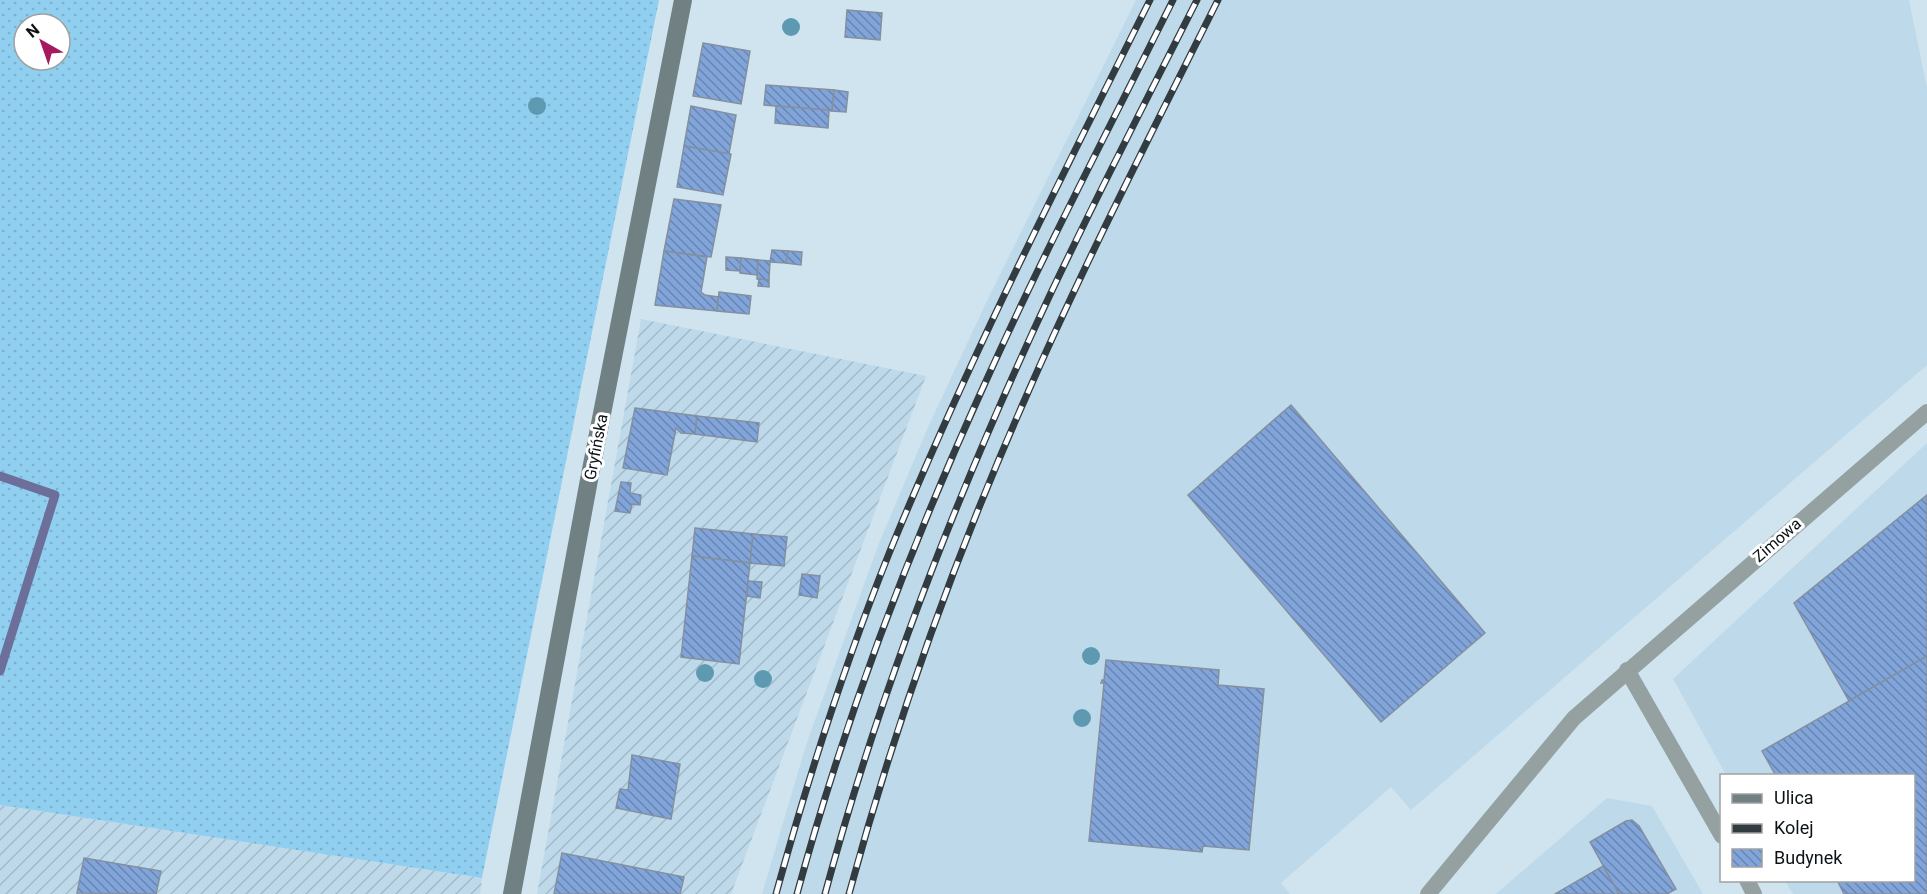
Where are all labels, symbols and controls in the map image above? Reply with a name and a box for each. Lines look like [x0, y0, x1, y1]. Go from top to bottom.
north arrow [12, 12, 72, 72]
text: N [22, 20, 43, 42]
street label: Gryfińska [580, 412, 612, 482]
street label: Zimowa [1749, 514, 1805, 566]
legend [1720, 774, 1915, 882]
text: Ulica [1774, 787, 1814, 808]
text: Kolej [1774, 817, 1814, 838]
text: Budynek [1774, 847, 1843, 868]

